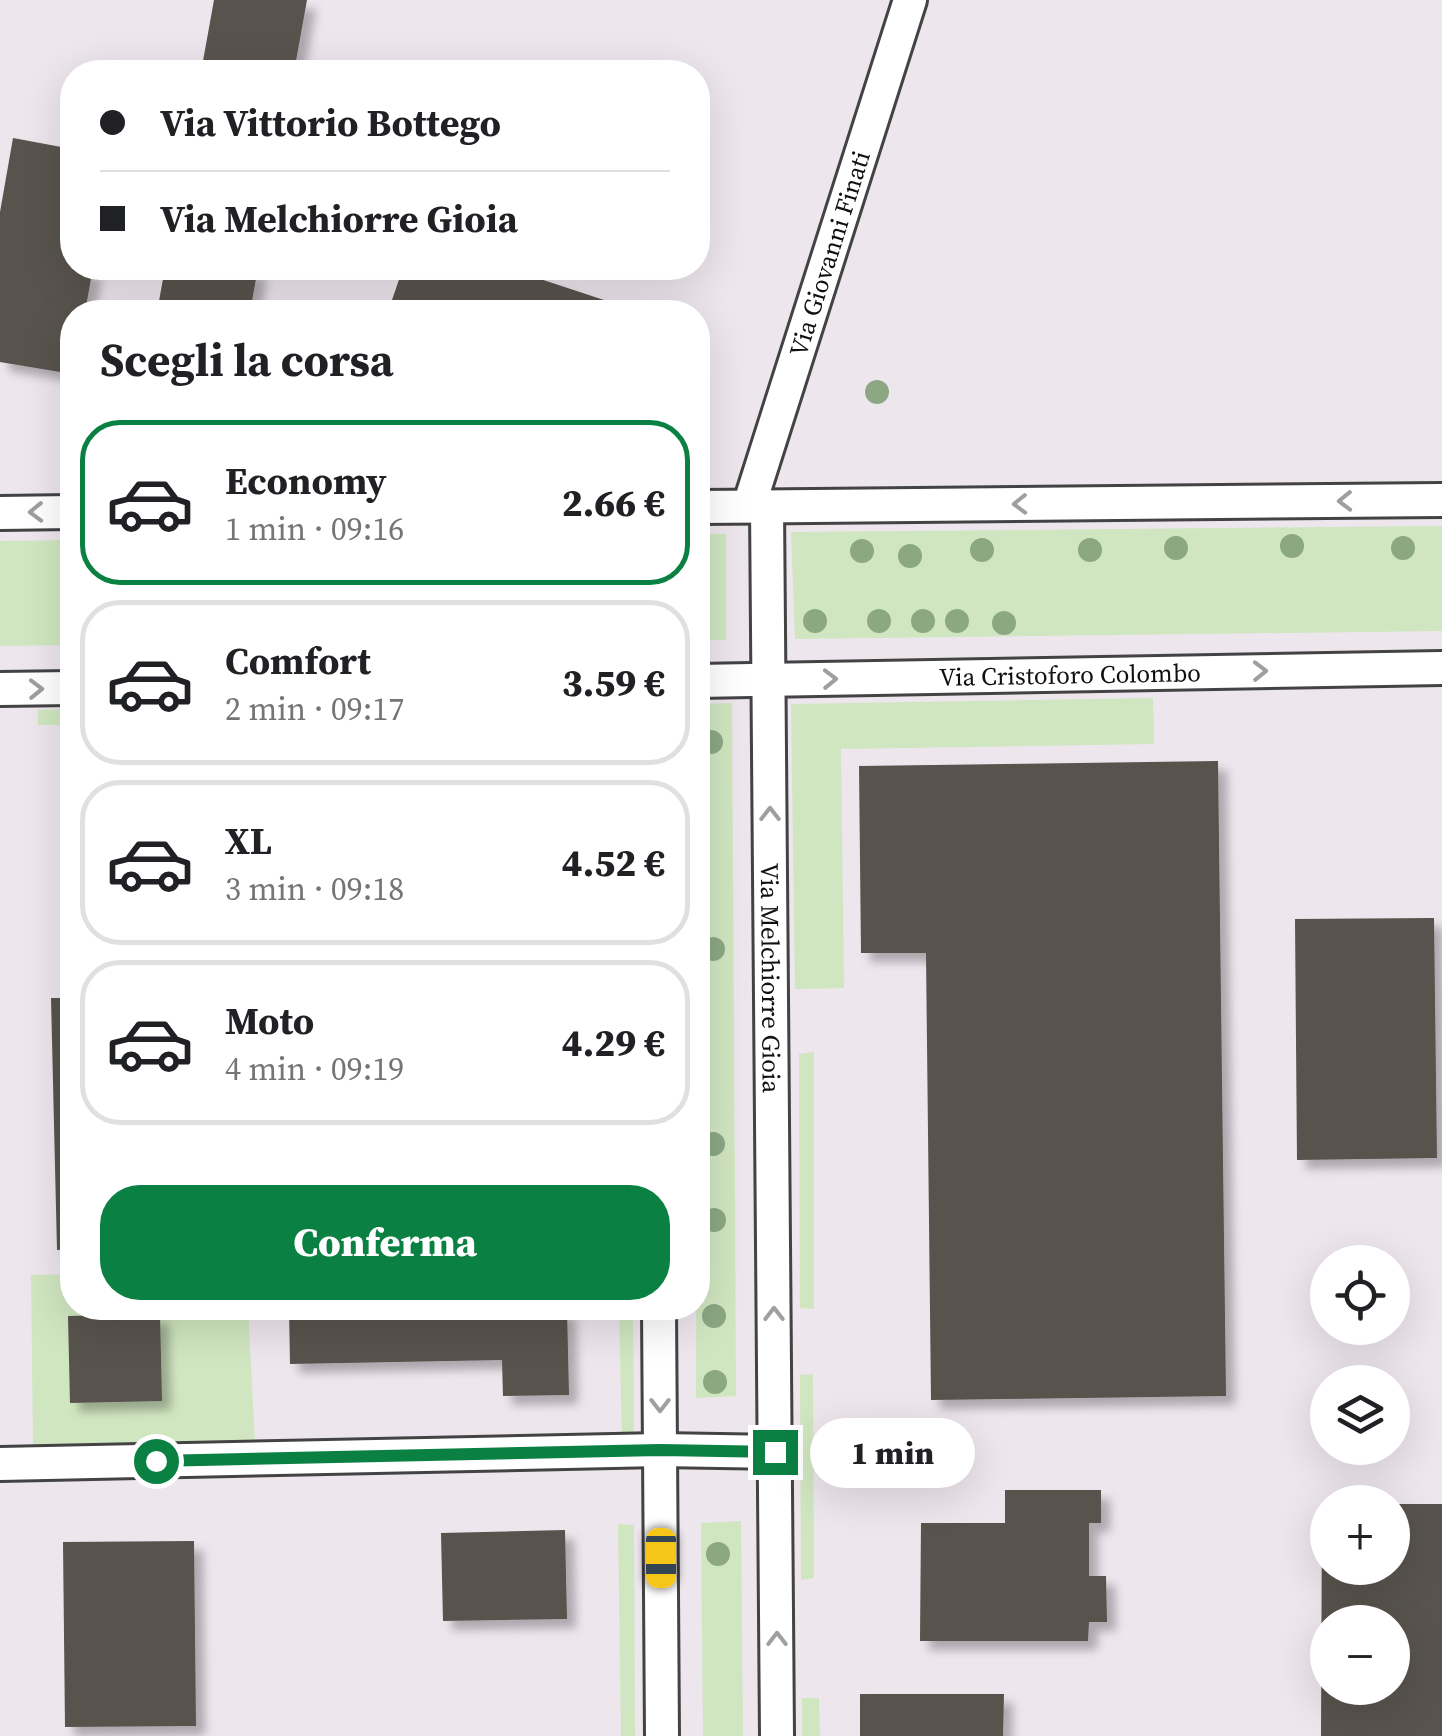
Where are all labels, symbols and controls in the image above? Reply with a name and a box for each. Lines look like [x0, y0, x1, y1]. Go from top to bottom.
text: Via Vittorio Bottego [160, 97, 501, 149]
street label: Via Giovanni Finati [781, 146, 878, 361]
text: Via Melchiorre Gioia [160, 193, 518, 245]
text: Scegli la corsa [100, 329, 394, 391]
text: Economy [225, 455, 387, 507]
icon: car [105, 458, 195, 548]
text: 2.66 € [562, 477, 665, 529]
one-way arrow [1336, 490, 1352, 511]
one-way arrow [1011, 493, 1027, 514]
one-way arrow [28, 502, 44, 523]
text: 1 min · 09:16 [225, 507, 404, 551]
text: Comfort [225, 635, 371, 687]
icon: car [105, 638, 195, 728]
street label: Via Cristoforo Colombo [939, 655, 1201, 694]
text: 3.59 € [562, 657, 665, 709]
one-way arrow [1252, 660, 1268, 682]
one-way arrow [822, 668, 838, 690]
one-way arrow [29, 678, 45, 699]
text: 2 min · 09:17 [225, 687, 404, 731]
one-way arrow [759, 805, 781, 820]
text: XL [225, 815, 272, 867]
icon: car [105, 818, 195, 908]
text: 4.52 € [562, 837, 665, 889]
street label: Via Melchiorre Gioia [753, 863, 789, 1094]
text: 3 min · 09:18 [225, 867, 404, 911]
text: Moto [225, 995, 314, 1047]
icon: car [105, 998, 195, 1088]
text: 4.29 € [562, 1017, 665, 1069]
text: 4 min · 09:19 [225, 1047, 404, 1091]
button: Conferma [100, 1185, 670, 1300]
map controls [1310, 1245, 1410, 1705]
button: locate [1310, 1245, 1410, 1345]
one-way arrow [763, 1305, 785, 1320]
button: layers [1310, 1365, 1410, 1465]
one-way arrow [649, 1398, 671, 1413]
callout: 1 min [810, 1417, 975, 1487]
route end [753, 1430, 798, 1475]
text: 1 min [851, 1431, 934, 1475]
route start [134, 1439, 179, 1484]
button: + [1310, 1485, 1410, 1585]
car [646, 1528, 676, 1588]
button: − [1310, 1605, 1410, 1705]
one-way arrow [766, 1630, 787, 1646]

